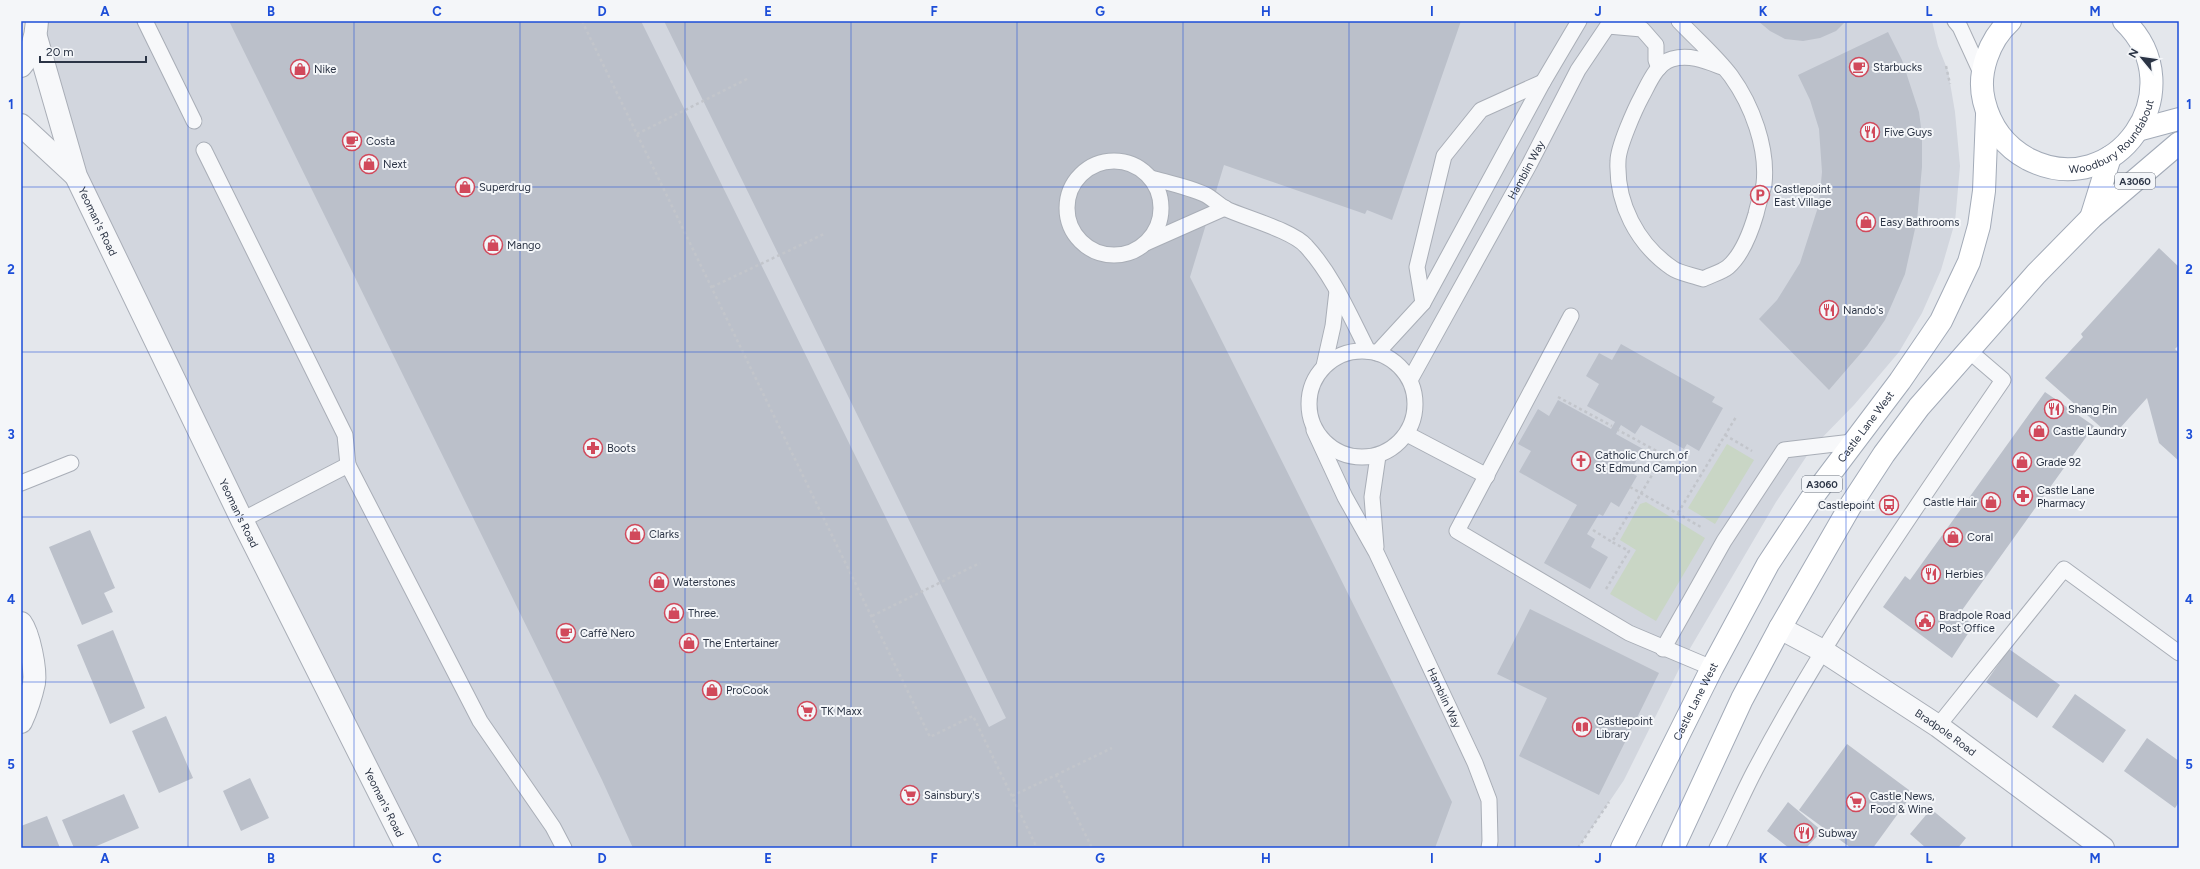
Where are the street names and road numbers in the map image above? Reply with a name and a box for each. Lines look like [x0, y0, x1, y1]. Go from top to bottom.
street label: Woodbury Roundabout [2068, 98, 2157, 176]
street label: Hamblin Way [1505, 138, 1548, 202]
road number: A3060 [2115, 173, 2155, 189]
street label: Yeoman's Road [75, 185, 120, 258]
street label: Castle Lane West [1835, 389, 1897, 465]
road number: A3060 [1802, 476, 1842, 492]
street label: Yeoman's Road [216, 477, 261, 550]
street label: Castle Lane West [1671, 660, 1721, 743]
street label: Hamblin Way [1424, 666, 1464, 730]
street label: Bradpole Road [1912, 707, 1978, 759]
street label: Yeoman's Road [361, 766, 406, 839]

